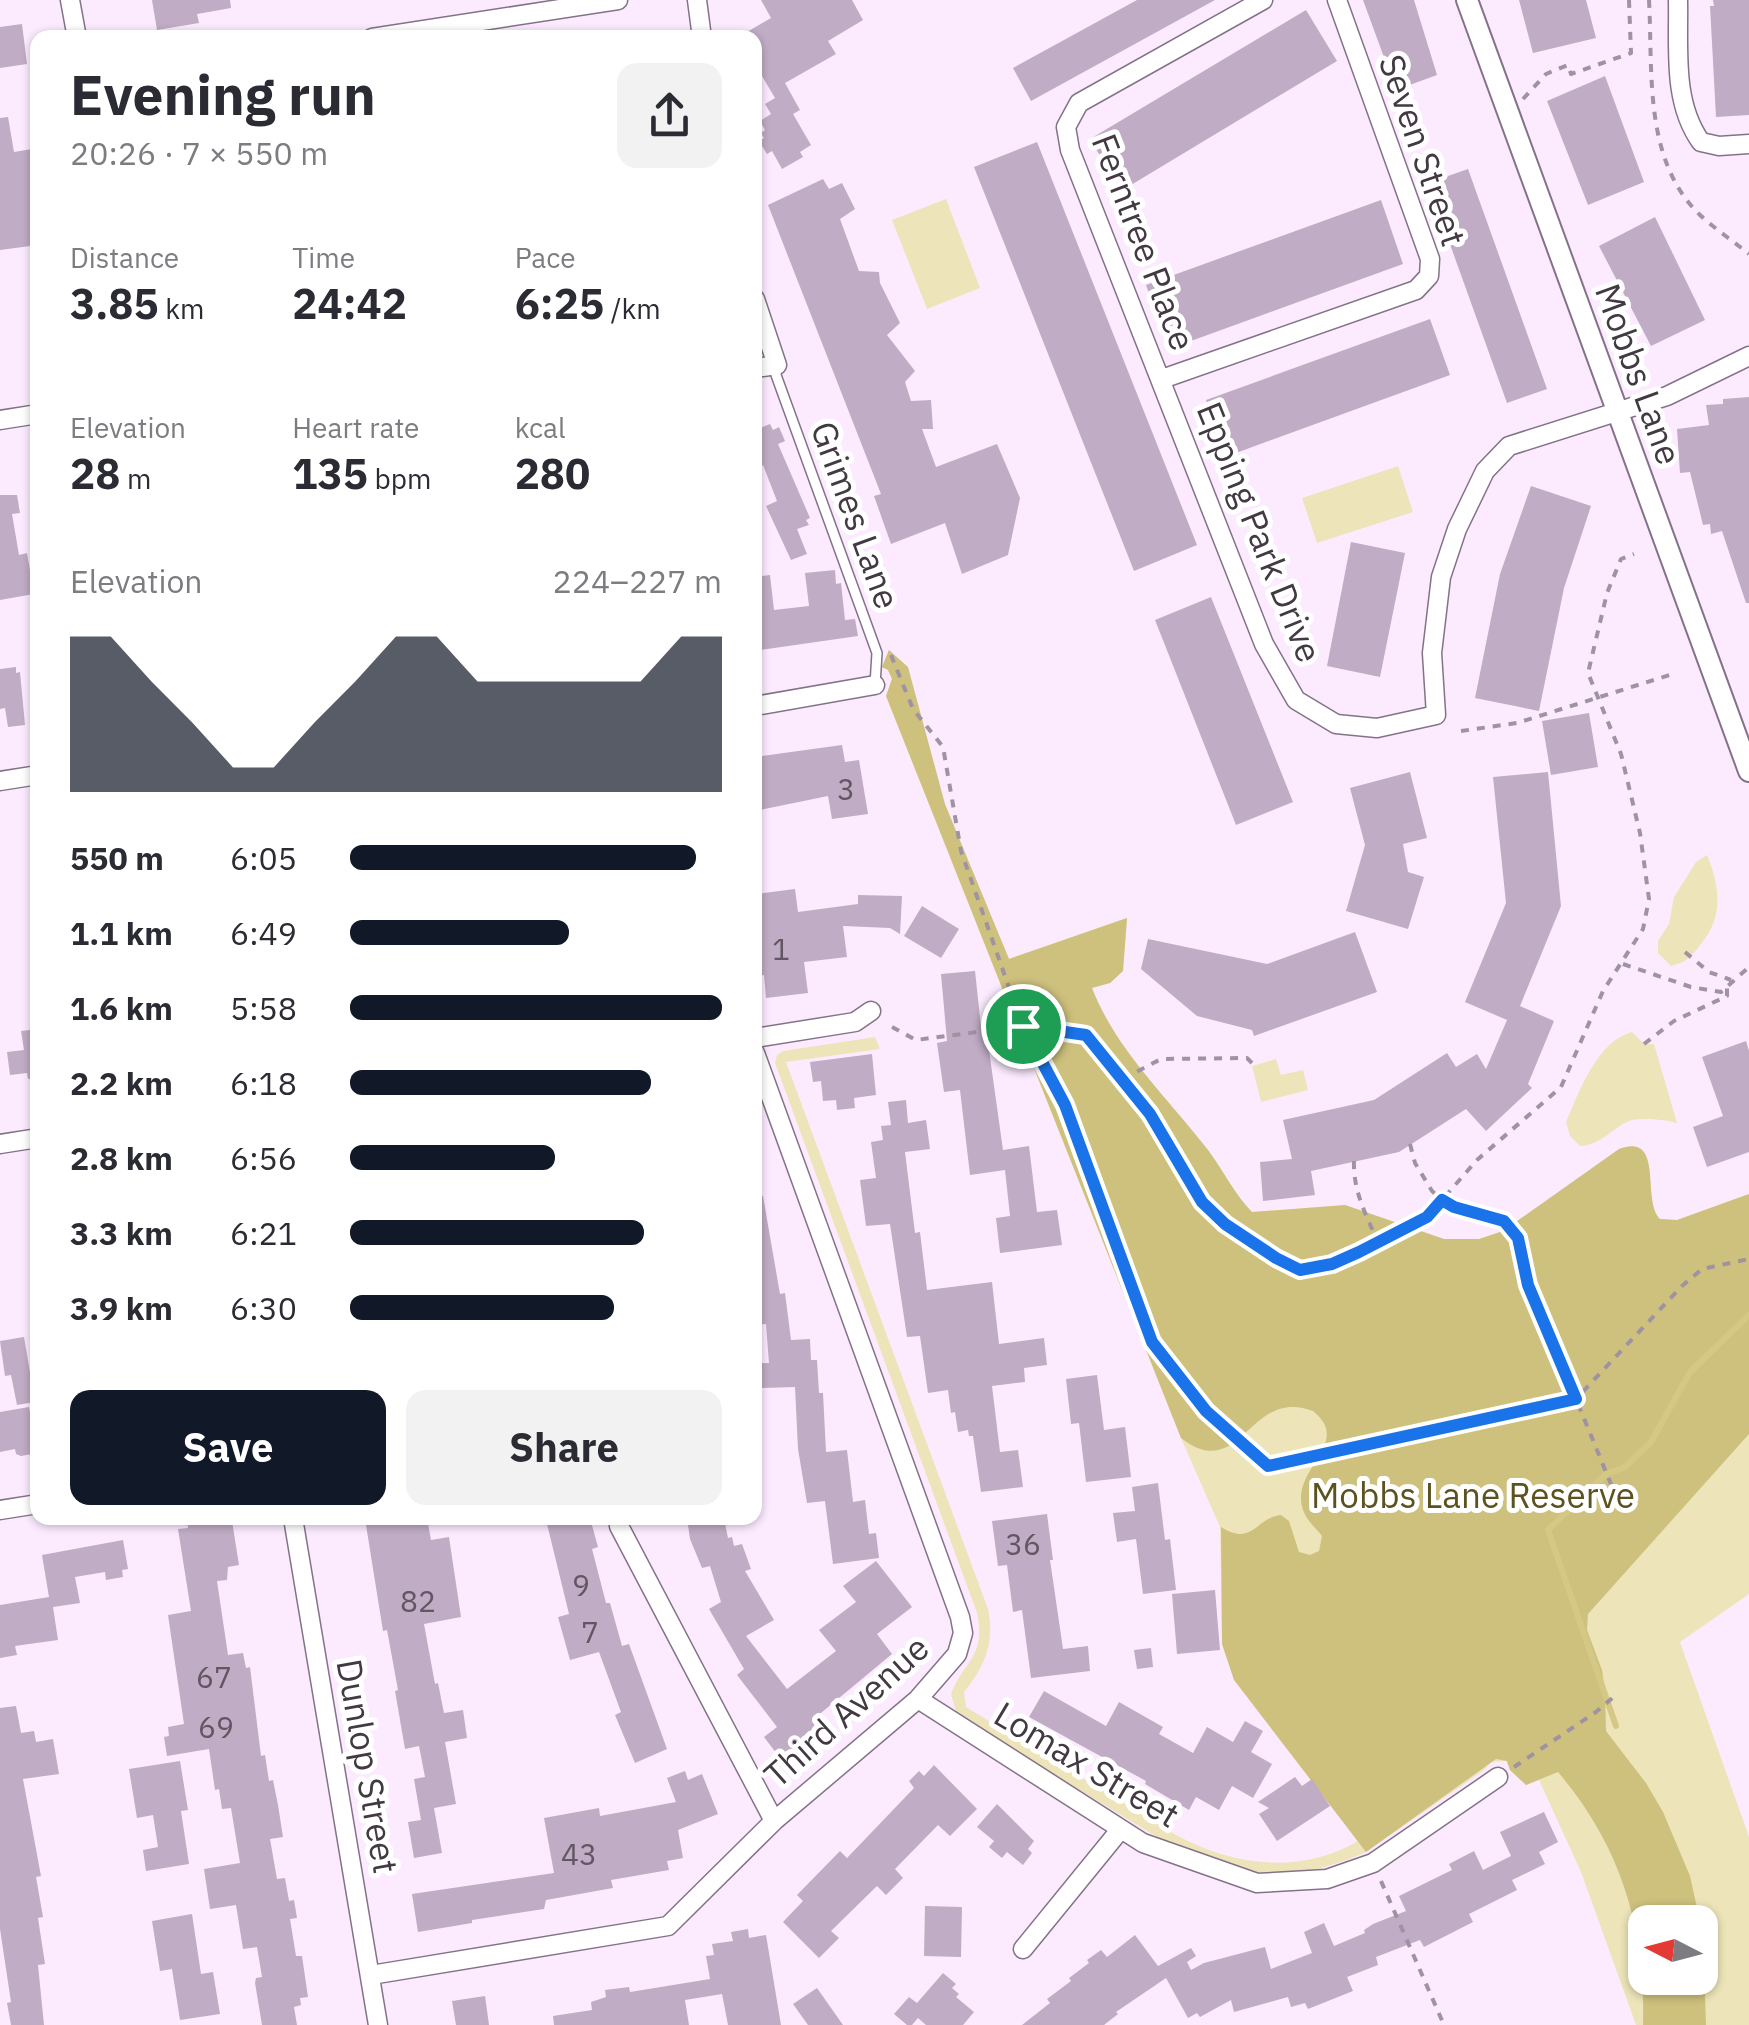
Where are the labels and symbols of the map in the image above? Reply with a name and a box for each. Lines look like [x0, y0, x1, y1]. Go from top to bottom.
street label: Seven Street [1369, 48, 1477, 252]
street label: Ferntree Place [1082, 127, 1206, 357]
street label: Mobbs Lane [1585, 277, 1693, 471]
street label: Epping Park Drive [1187, 395, 1333, 669]
street label: Grimes Lane [801, 415, 911, 615]
house number: 3 [837, 769, 855, 808]
house number: 1 [772, 929, 790, 968]
pin [981, 984, 1066, 1069]
park label: Mobbs Lane Reserve [1311, 1472, 1635, 1518]
house number: 36 [1005, 1524, 1041, 1563]
house number: 9 [572, 1565, 590, 1604]
house number: 82 [400, 1581, 436, 1620]
house number: 7 [581, 1612, 599, 1651]
street label: Third Avenue [754, 1625, 938, 1797]
street label: Dunlop Street [327, 1655, 409, 1877]
house number: 67 [196, 1657, 232, 1696]
street label: Lomax Street [986, 1691, 1188, 1837]
house number: 69 [198, 1707, 234, 1746]
house number: 43 [561, 1834, 597, 1873]
north arrow [1628, 1905, 1718, 1995]

